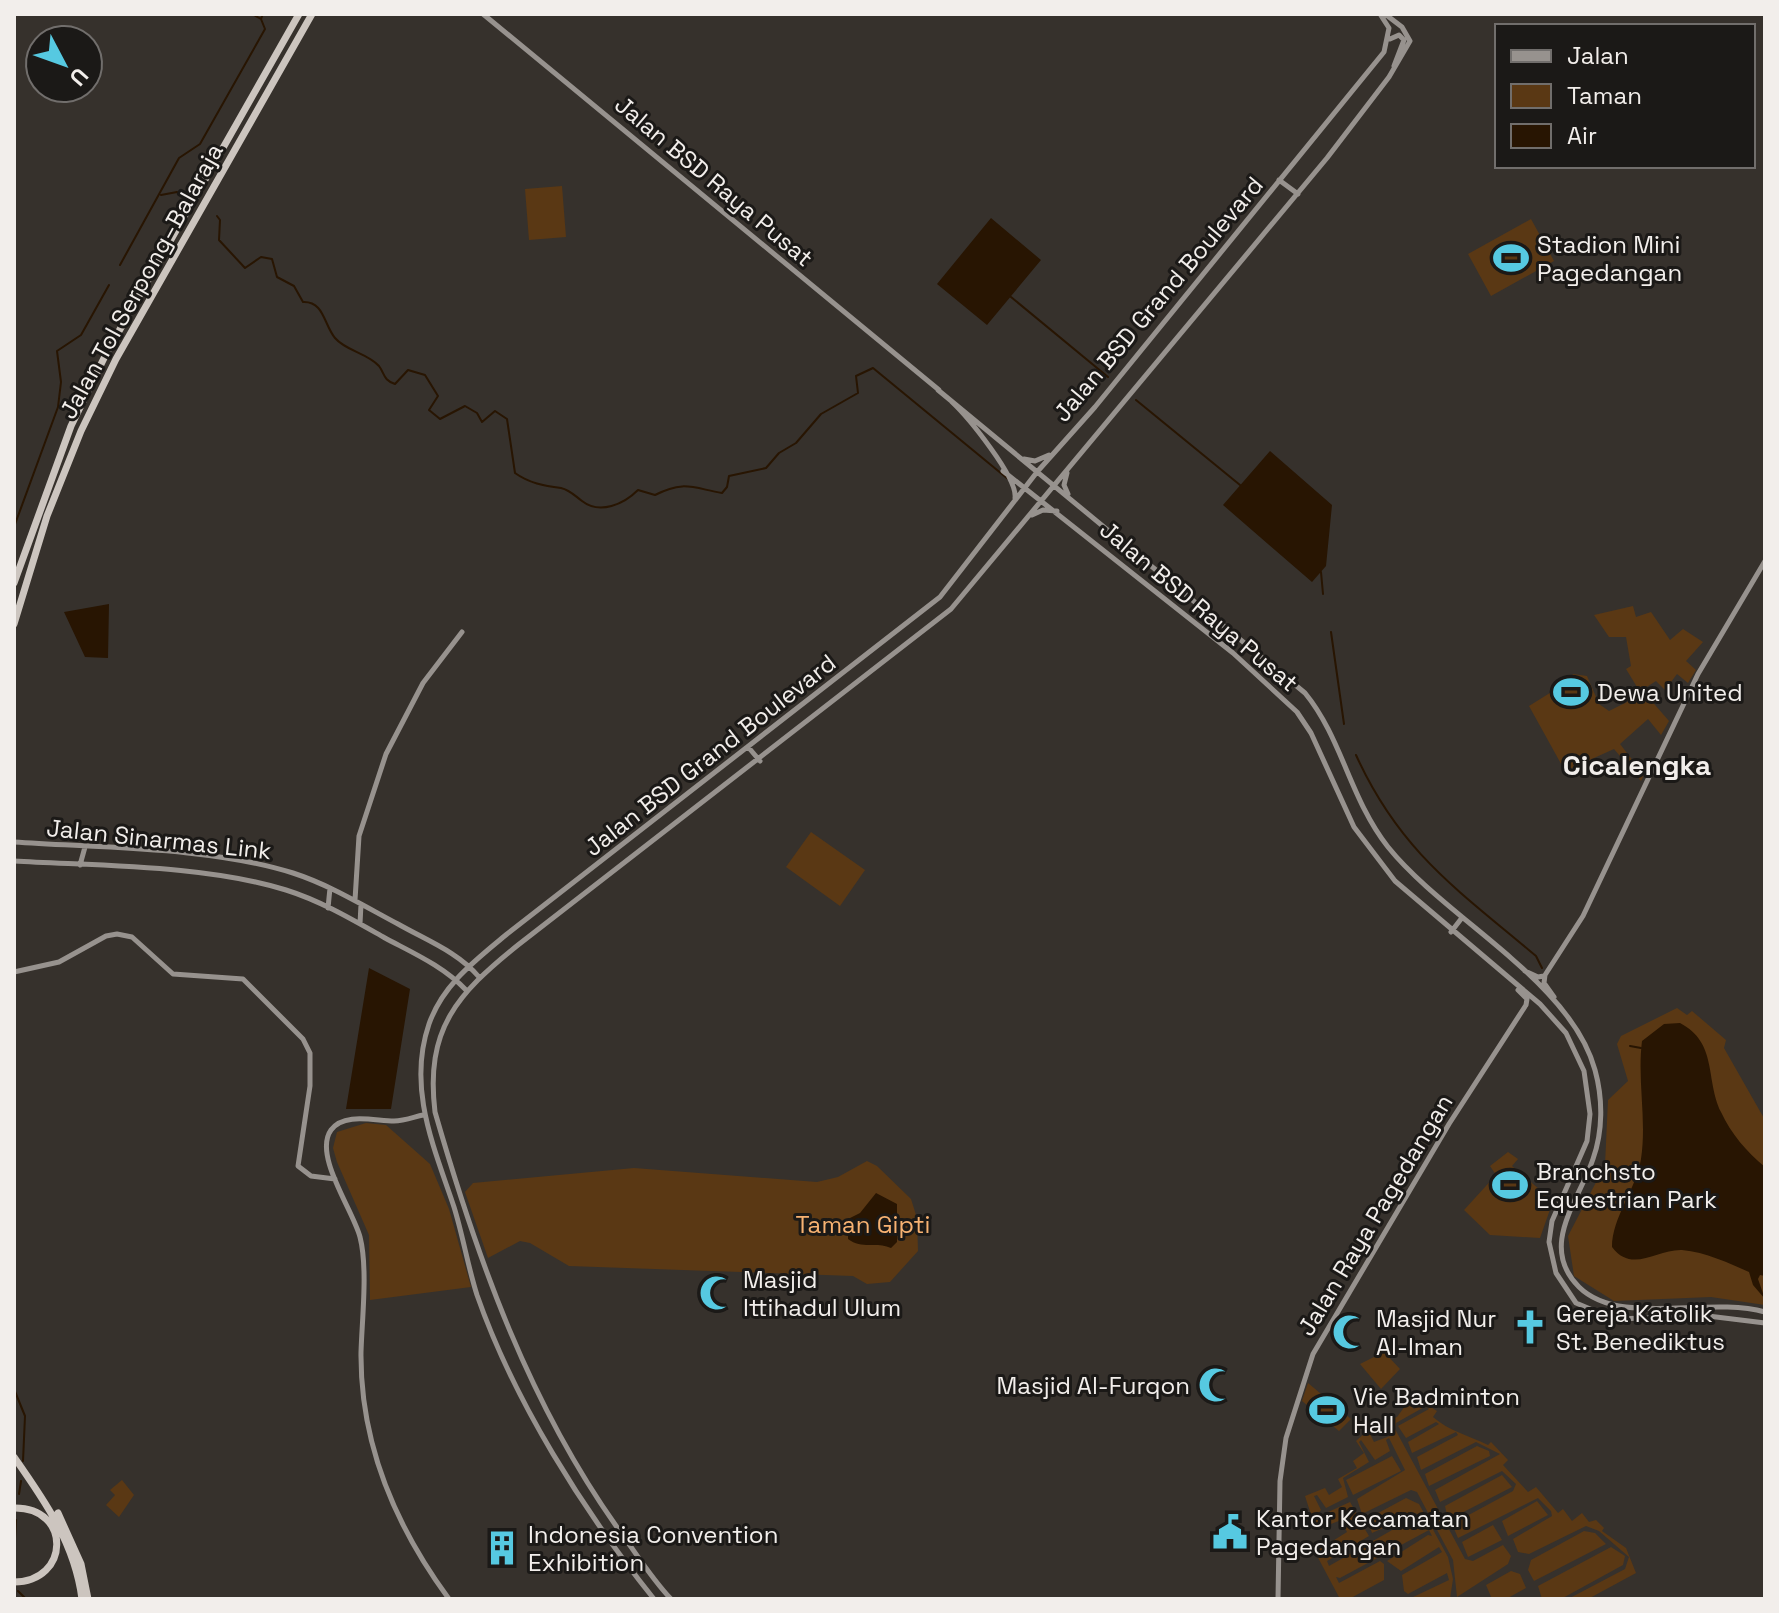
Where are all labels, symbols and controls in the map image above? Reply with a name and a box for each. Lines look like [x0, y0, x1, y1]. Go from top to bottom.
north arrow [24, 24, 104, 104]
legend [1495, 24, 1755, 168]
text: Jalan [1567, 40, 1629, 71]
text: U [64, 62, 95, 92]
text: Taman [1567, 80, 1642, 111]
street label: Jalan BSD Raya Pusat [608, 89, 820, 273]
text: Air [1567, 120, 1597, 151]
street label: Jalan Tol Serpong–Balaraja [52, 138, 230, 424]
street label: Jalan BSD Grand Boulevard [1046, 170, 1270, 428]
place label: Stadion Mini Pagedangan [1537, 229, 1682, 288]
sports icon: Stadion Mini Pagedangan [1492, 239, 1530, 277]
street label: Jalan BSD Raya Pusat [1093, 514, 1305, 698]
street label: Jalan BSD Grand Boulevard [578, 647, 842, 863]
sports icon: Dewa United [1552, 673, 1590, 711]
place label: Dewa United [1597, 677, 1743, 708]
district label: Cicalengka [1563, 747, 1711, 783]
street label: Jalan Sinarmas Link [45, 812, 273, 866]
street label: Jalan Raya Pagedangan [1291, 1089, 1459, 1341]
place label: Branchsto Equestrian Park [1536, 1156, 1717, 1215]
sports icon: Branchsto Equestrian Park [1491, 1166, 1529, 1204]
park label: Taman Gipti [796, 1209, 930, 1240]
place label: Masjid Ittihadul Ulum [743, 1264, 901, 1323]
mosque icon: Masjid Ittihadul Ulum [698, 1274, 736, 1312]
place label: Gereja Katolik St. Benediktus [1556, 1298, 1725, 1357]
place label: Masjid Nur Al-Iman [1376, 1303, 1496, 1362]
church icon: Gereja Katolik St. Benediktus [1511, 1308, 1549, 1346]
mosque icon: Masjid Nur Al-Iman [1331, 1313, 1369, 1351]
mosque icon: Masjid Al-Furqon [1197, 1366, 1235, 1404]
place label: Masjid Al-Furqon [997, 1370, 1190, 1401]
place label: Vie Badminton Hall [1353, 1381, 1520, 1440]
sports icon: Vie Badminton Hall [1308, 1391, 1346, 1429]
place label: Kantor Kecamatan Pagedangan [1256, 1503, 1469, 1562]
public building icon: Kantor Kecamatan Pagedangan [1211, 1513, 1249, 1551]
place label: Indonesia Convention Exhibition [528, 1519, 778, 1578]
building icon: Indonesia Convention Exhibition [483, 1529, 521, 1567]

